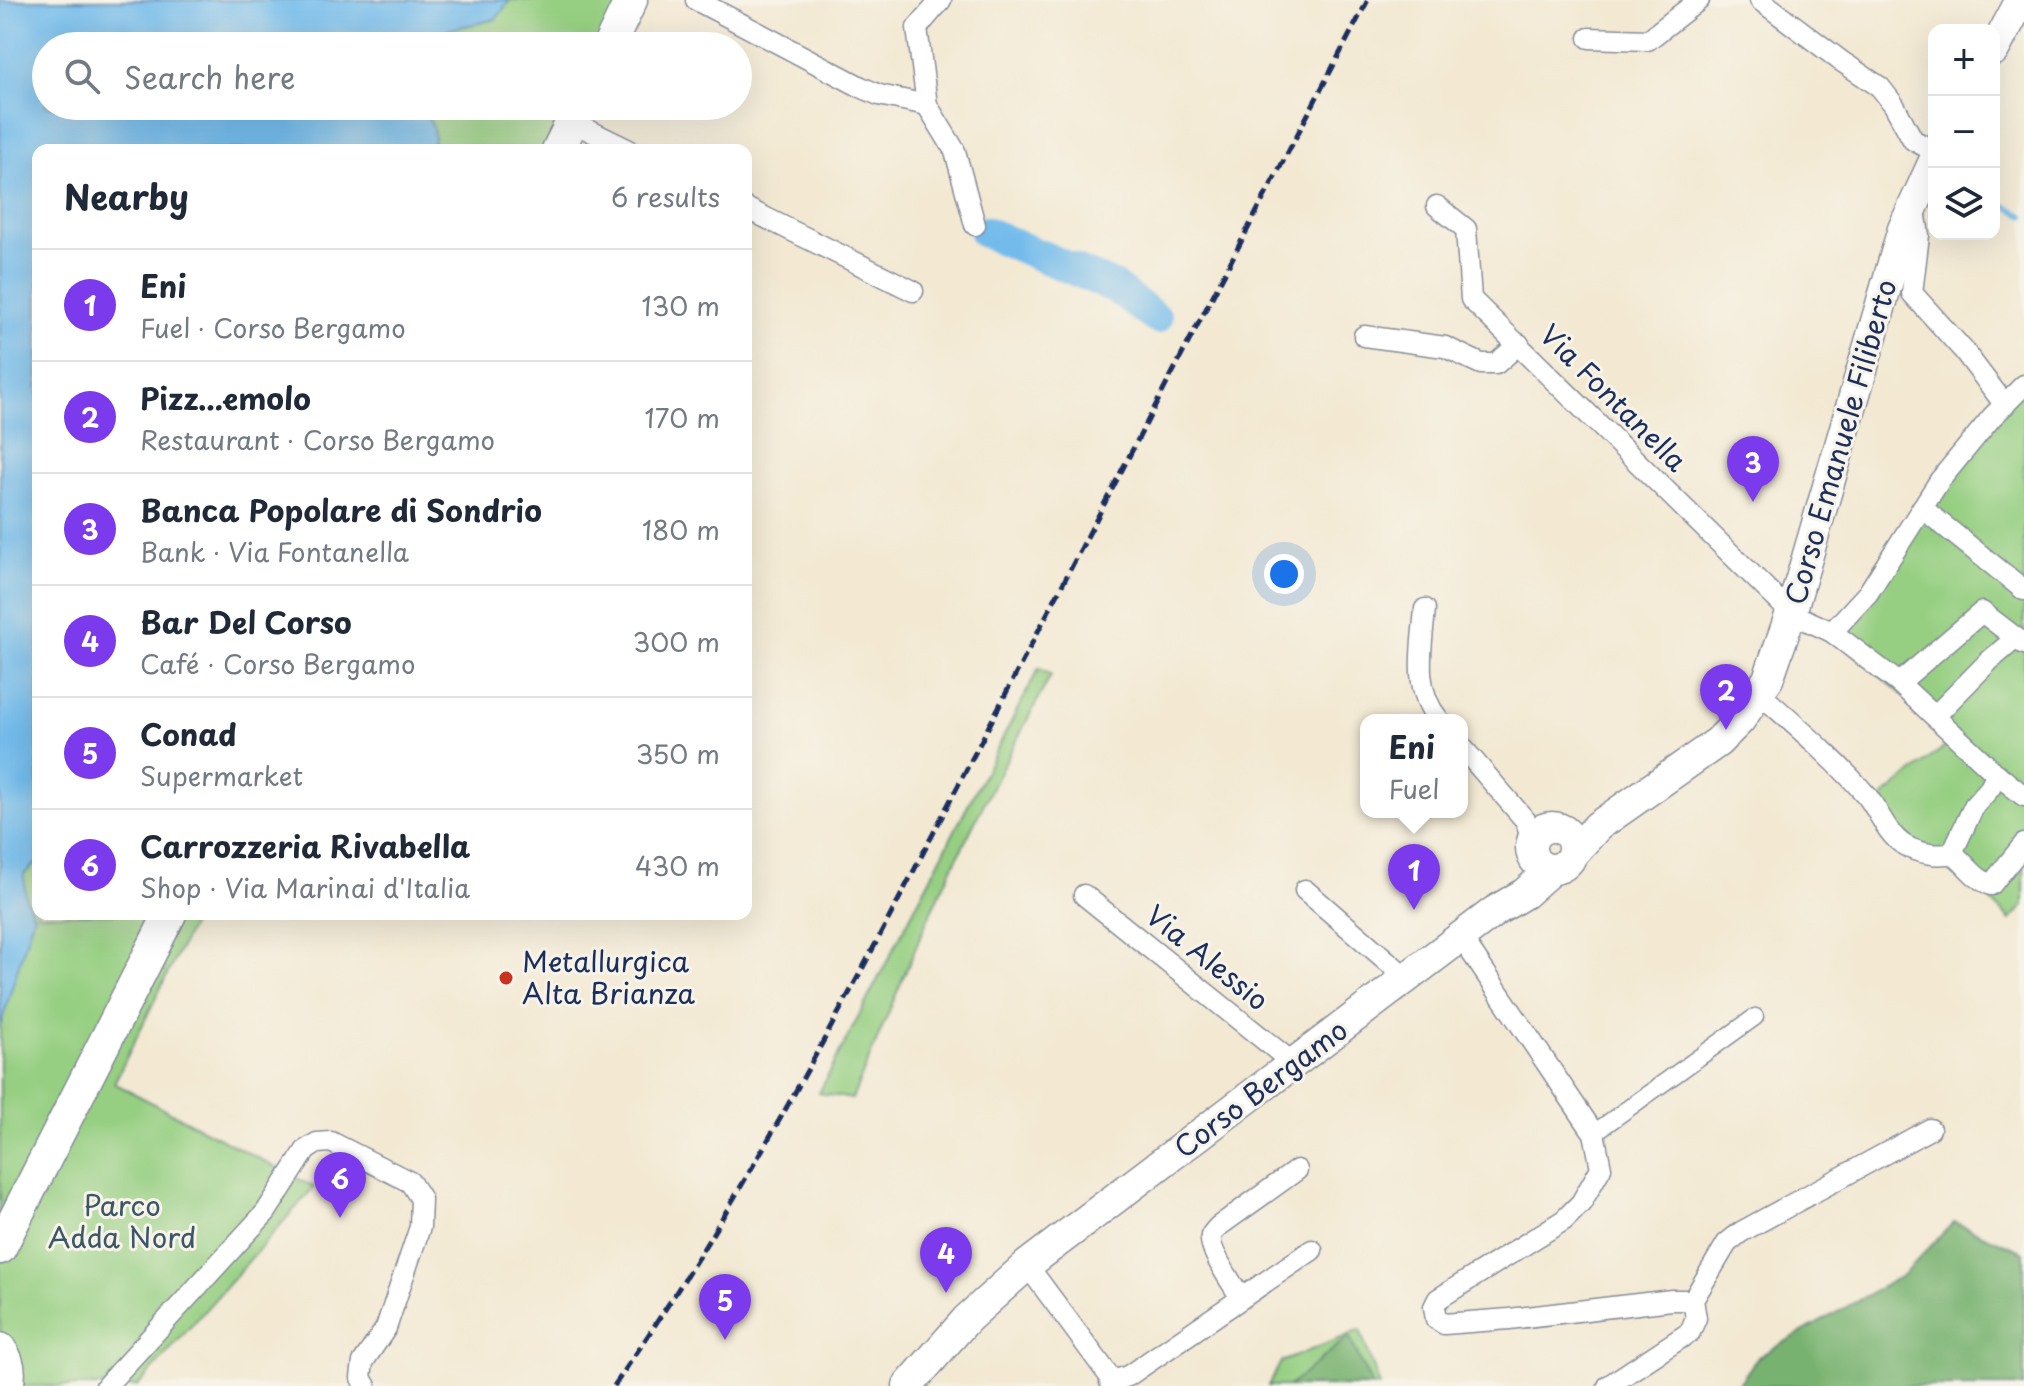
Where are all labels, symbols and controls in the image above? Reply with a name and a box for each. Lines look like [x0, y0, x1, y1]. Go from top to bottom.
map controls [1928, 24, 2000, 240]
button: + [1928, 24, 2000, 96]
search box [32, 32, 752, 120]
icon: search [60, 54, 104, 98]
text: Search here [124, 54, 296, 99]
button: − [1928, 96, 2000, 168]
button: layers [1928, 168, 2000, 240]
text: Nearby [64, 170, 189, 222]
text: 6 results [611, 177, 720, 216]
text: Eni [140, 263, 186, 308]
street label: Corso Emanuele Filiberto [1773, 274, 1907, 609]
text: 1 [84, 286, 96, 325]
text: 130 m [641, 286, 720, 325]
text: Fuel · Corso Bergamo [140, 308, 406, 347]
street label: Via Fontanella [1530, 313, 1698, 481]
text: Pizz...emolo [140, 375, 311, 420]
text: 2 [81, 398, 99, 437]
text: 170 m [645, 398, 720, 437]
text: Restaurant · Corso Bergamo [140, 420, 495, 459]
pin: 3 [1727, 436, 1779, 502]
text: Banca Popolare di Sondrio [140, 487, 542, 532]
text: 3 [81, 510, 99, 549]
text: 180 m [642, 510, 720, 549]
text: Bank · Via Fontanella [140, 532, 409, 571]
your location [1264, 554, 1304, 594]
text: Bar Del Corso [140, 599, 352, 644]
text: 4 [81, 622, 99, 661]
text: 300 m [633, 622, 720, 661]
text: Café · Corso Bergamo [140, 644, 415, 683]
pin: 2 [1700, 664, 1752, 730]
text: Conad [140, 711, 237, 756]
popup [1360, 714, 1468, 818]
text: Eni [1388, 724, 1435, 769]
text: 5 [82, 734, 98, 773]
text: 350 m [636, 734, 720, 773]
text: Supermarket [140, 756, 303, 795]
text: Fuel [1388, 769, 1440, 808]
text: Carrozzeria Rivabella [140, 823, 470, 868]
pin: 1 [1388, 844, 1440, 910]
text: 6 [81, 846, 99, 885]
text: 430 m [635, 846, 720, 885]
text: Shop · Via Marinai d'Italia [140, 868, 470, 907]
street label: Via Alessio [1137, 894, 1279, 1020]
place label: Metallurgica Alta Brianza [522, 939, 696, 1014]
marker: Metallurgica Alta Brianza [497, 969, 515, 987]
street label: Corso Bergamo [1164, 1008, 1356, 1168]
pin: 6 [314, 1152, 366, 1218]
park label: Parco Adda Nord [48, 1183, 196, 1258]
pin: 4 [920, 1227, 972, 1293]
pin: 5 [699, 1274, 751, 1340]

